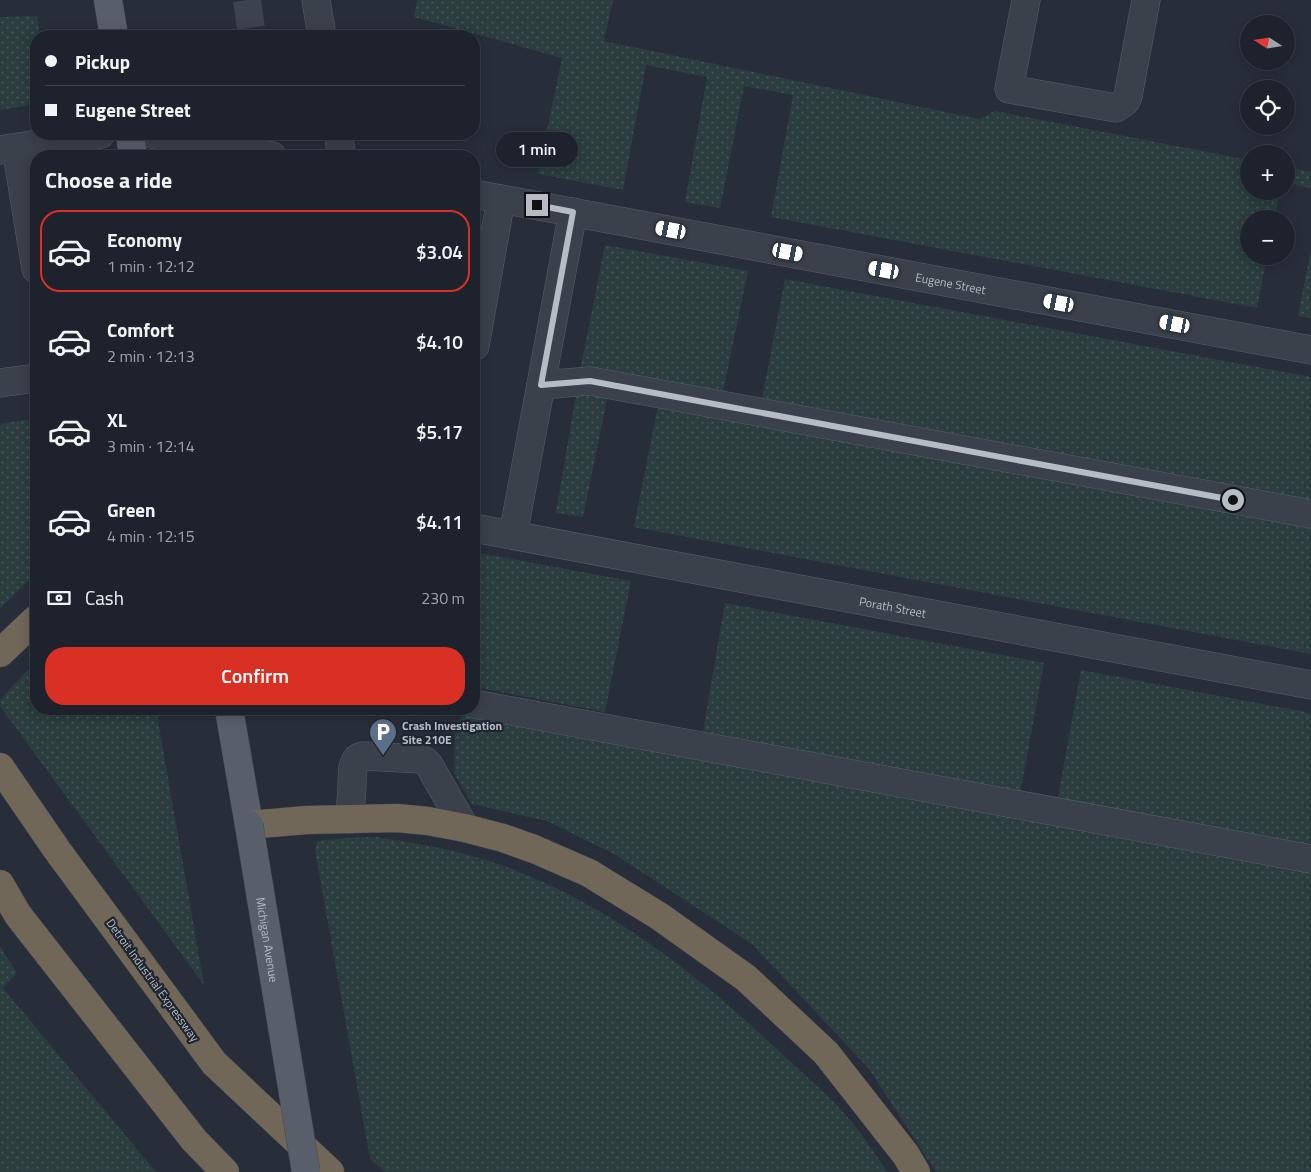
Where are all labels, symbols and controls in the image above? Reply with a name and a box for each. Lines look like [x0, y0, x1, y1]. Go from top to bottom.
north arrow [1240, 15, 1295, 70]
map controls [1240, 15, 1295, 265]
text: Pickup [75, 47, 130, 76]
button: locate [1240, 80, 1295, 135]
text: Eugene Street [75, 95, 191, 124]
callout: 1 min [496, 132, 578, 168]
text: 1 min [518, 137, 556, 161]
button: + [1240, 145, 1295, 200]
text: Choose a ride [45, 163, 172, 197]
route end [526, 194, 548, 216]
button: − [1240, 210, 1295, 265]
car [654, 220, 687, 240]
text: Economy [107, 225, 182, 254]
icon: car [47, 229, 92, 274]
text: $3.04 [416, 237, 463, 266]
car [771, 242, 804, 262]
text: 1 min · 12:12 [107, 254, 195, 278]
car [867, 260, 900, 280]
street label: Eugene Street [914, 267, 988, 299]
car [1042, 293, 1075, 313]
car [1158, 314, 1191, 334]
text: Comfort [107, 315, 174, 344]
icon: car [47, 319, 92, 364]
text: $4.10 [416, 327, 463, 356]
text: 2 min · 12:13 [107, 344, 195, 368]
text: XL [107, 405, 127, 434]
icon: car [47, 409, 92, 454]
text: $5.17 [416, 417, 463, 446]
text: 3 min · 12:14 [107, 434, 195, 458]
route start [1222, 489, 1244, 511]
text: Green [107, 495, 156, 524]
icon: car [47, 499, 92, 544]
text: $4.11 [416, 507, 463, 536]
text: 4 min · 12:15 [107, 524, 195, 548]
text: Cash [85, 583, 124, 612]
icon: cash [45, 584, 73, 612]
text: 230 m [421, 586, 465, 610]
street label: Porath Street [858, 591, 929, 622]
button: Confirm [45, 647, 465, 705]
place label: Crash Investigation Site 210E [402, 716, 502, 749]
parking icon: Crash Investigation Site 210E [368, 717, 398, 756]
street label: Michigan Avenue [251, 896, 284, 983]
street label: Detroit Industrial Expressway [102, 914, 204, 1046]

